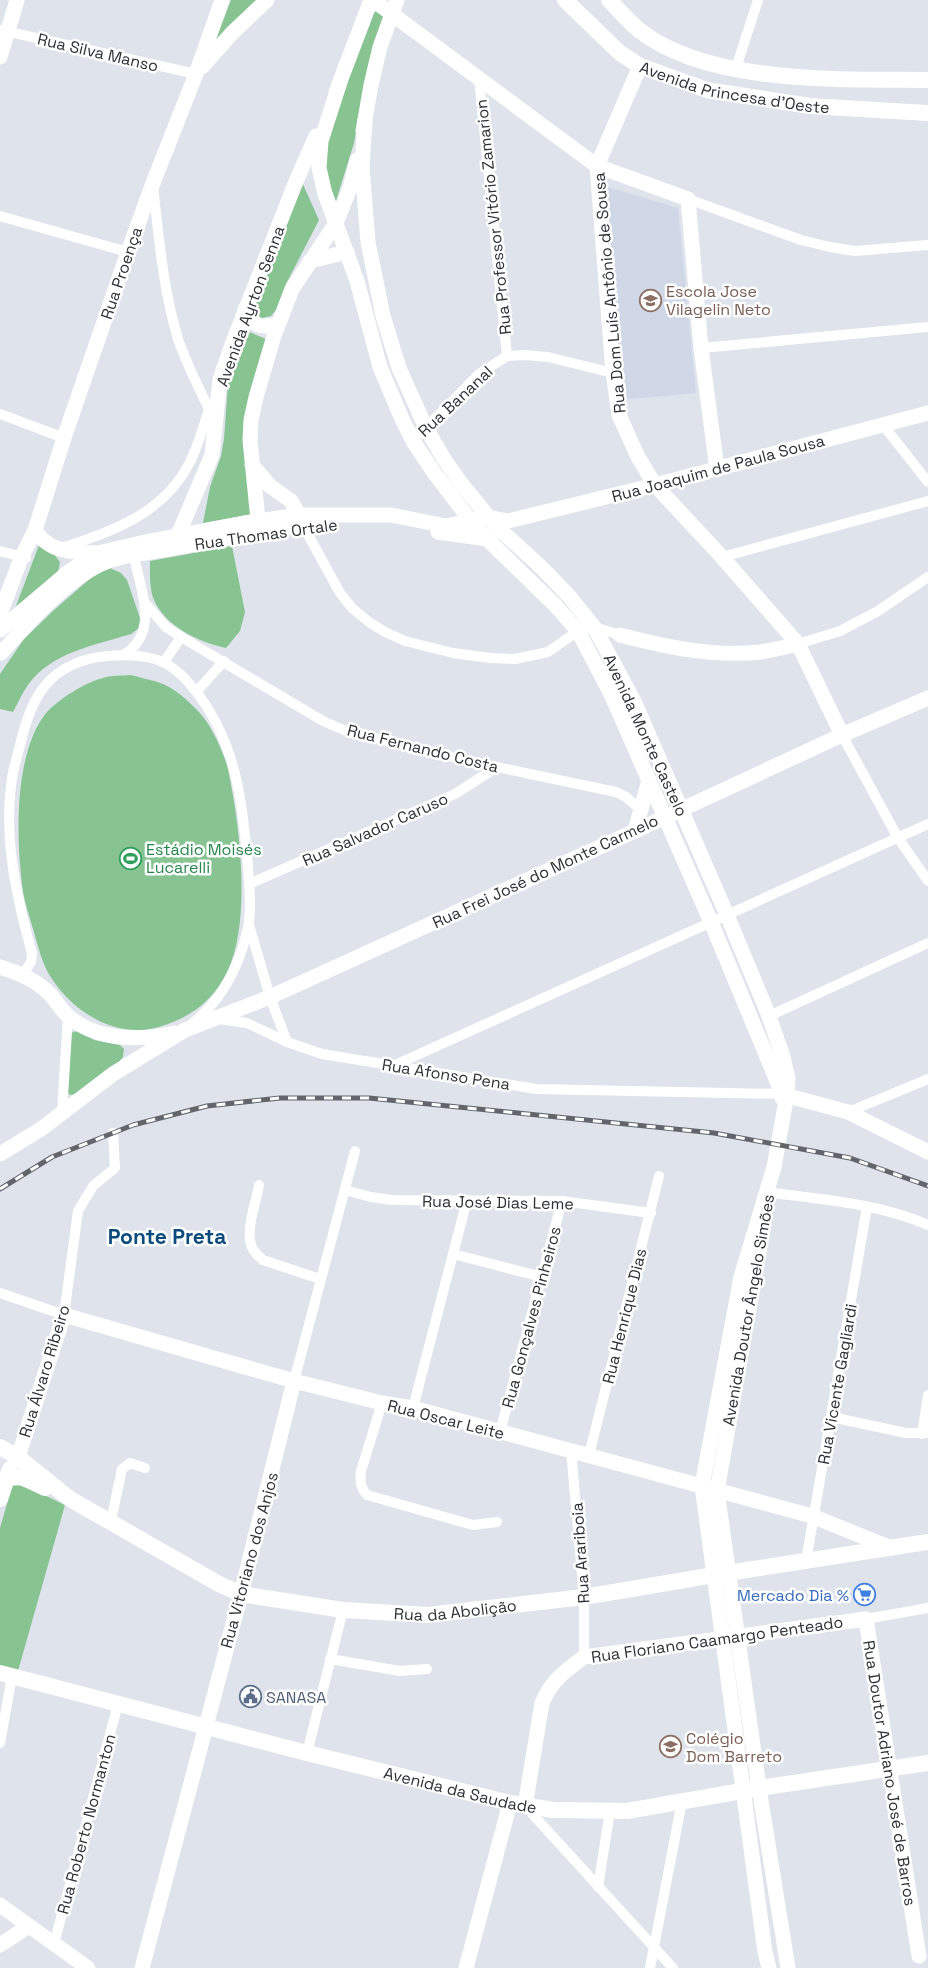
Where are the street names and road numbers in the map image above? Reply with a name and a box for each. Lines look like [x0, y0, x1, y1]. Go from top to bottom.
street label: Rua Silva Manso [35, 28, 161, 77]
street label: Avenida Princesa d'Oeste [637, 57, 830, 118]
street label: Rua Professor Vitório Zamarion [471, 98, 516, 336]
street label: Rua Dom Luís Antônio de Sousa [589, 172, 630, 414]
street label: Avenida Ayrton Senna [212, 223, 289, 389]
street label: Rua Proença [96, 224, 147, 322]
street label: Rua Bananal [413, 361, 497, 441]
street label: Rua Joaquim de Paula Sousa [609, 430, 827, 507]
street label: Rua Thomas Ortale [193, 514, 339, 555]
street label: Avenida Monte Castelo [599, 651, 692, 820]
street label: Rua Fernando Costa [345, 720, 501, 777]
street label: Rua Salvador Caruso [299, 788, 451, 871]
street label: Rua Frei José do Monte Carmelo [429, 810, 662, 933]
street label: Rua Afonso Pena [380, 1054, 511, 1095]
street label: Rua José Dias Leme [422, 1191, 574, 1214]
street label: Avenida Doutor Ângelo Simões [718, 1193, 779, 1428]
street label: Rua Gonçalves Pinheiros [497, 1224, 566, 1410]
street label: Rua Henrique Dias [598, 1246, 651, 1386]
street label: Rua Álvaro Ribeiro [14, 1302, 75, 1440]
street label: Rua Vicente Gagliardi [813, 1302, 862, 1466]
street label: Rua Oscar Leite [385, 1395, 507, 1444]
street label: Rua Vitoriano dos Anjos [216, 1470, 283, 1650]
street label: Rua Arariboia [566, 1502, 595, 1604]
street label: Rua da Abolição [393, 1595, 518, 1626]
street label: Rua Floriano Caamargo Penteado [590, 1611, 844, 1668]
street label: Rua Doutor Adriano José de Barros [858, 1639, 921, 1907]
street label: Rua Roberto Normanton [52, 1732, 121, 1917]
street label: Avenida da Saudade [382, 1762, 538, 1818]

